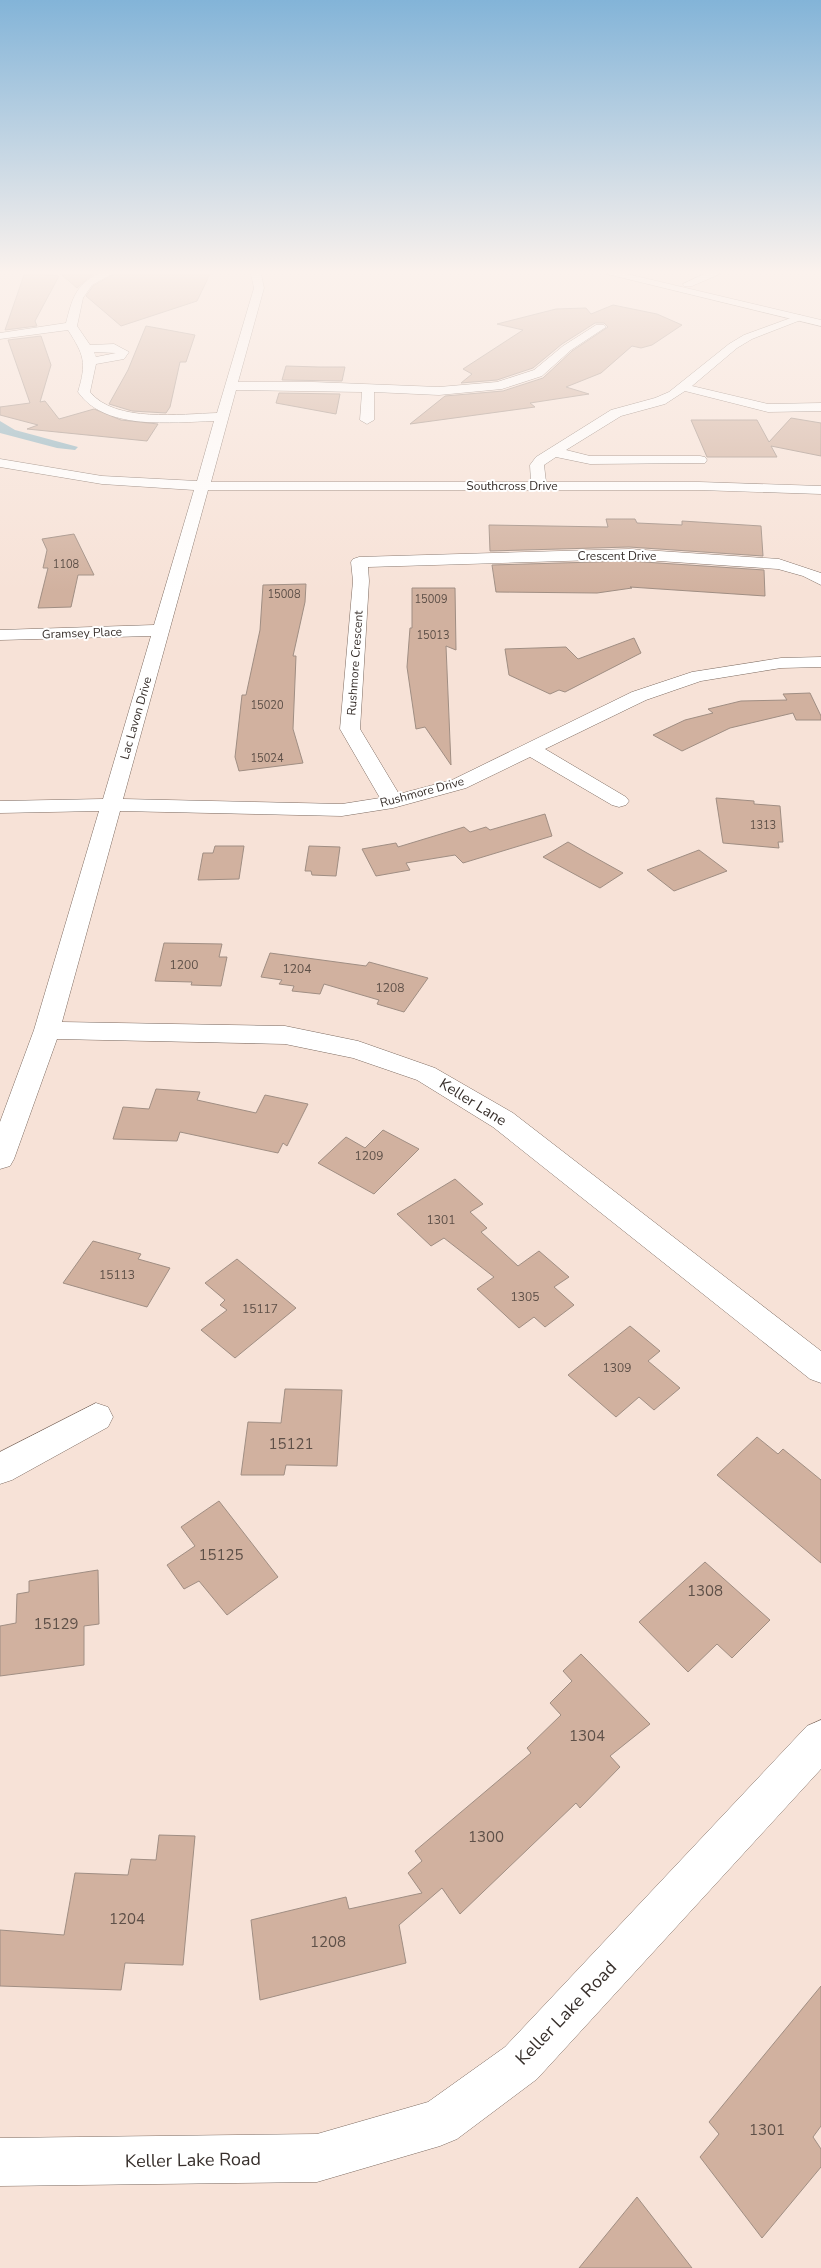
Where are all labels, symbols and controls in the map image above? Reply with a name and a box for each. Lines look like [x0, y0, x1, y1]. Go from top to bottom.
street label: Southcross Drive [466, 478, 558, 494]
street label: Crescent Drive [578, 548, 656, 564]
house number: 1108 [53, 557, 80, 572]
house number: 15008 [268, 587, 301, 602]
house number: 15009 [415, 592, 448, 607]
street label: Rushmore Crescent [343, 609, 367, 716]
street label: Gramsey Place [42, 624, 122, 642]
house number: 15013 [417, 628, 450, 643]
street label: Lac Lavon Drive [117, 675, 155, 761]
house number: 15020 [251, 698, 284, 713]
house number: 15024 [251, 751, 284, 766]
street label: Rushmore Drive [378, 773, 466, 811]
house number: 1313 [750, 818, 776, 833]
house number: 1200 [170, 957, 198, 973]
house number: 1204 [283, 961, 311, 977]
house number: 1208 [376, 980, 404, 996]
street label: Keller Lane [436, 1073, 510, 1131]
house number: 1209 [355, 1148, 383, 1164]
house number: 1301 [427, 1212, 455, 1228]
house number: 15113 [99, 1267, 135, 1283]
house number: 1305 [511, 1289, 539, 1305]
house number: 15117 [242, 1301, 278, 1317]
house number: 1309 [603, 1360, 631, 1376]
house number: 15121 [268, 1434, 314, 1454]
house number: 15125 [198, 1545, 244, 1565]
house number: 1308 [687, 1581, 723, 1601]
house number: 15129 [33, 1614, 79, 1634]
house number: 1304 [569, 1726, 605, 1746]
house number: 1300 [468, 1827, 504, 1847]
house number: 1204 [109, 1909, 145, 1929]
house number: 1208 [310, 1932, 346, 1952]
street label: Keller Lake Road [510, 1956, 622, 2070]
house number: 1301 [749, 2120, 785, 2140]
street label: Keller Lake Road [125, 2147, 261, 2173]

